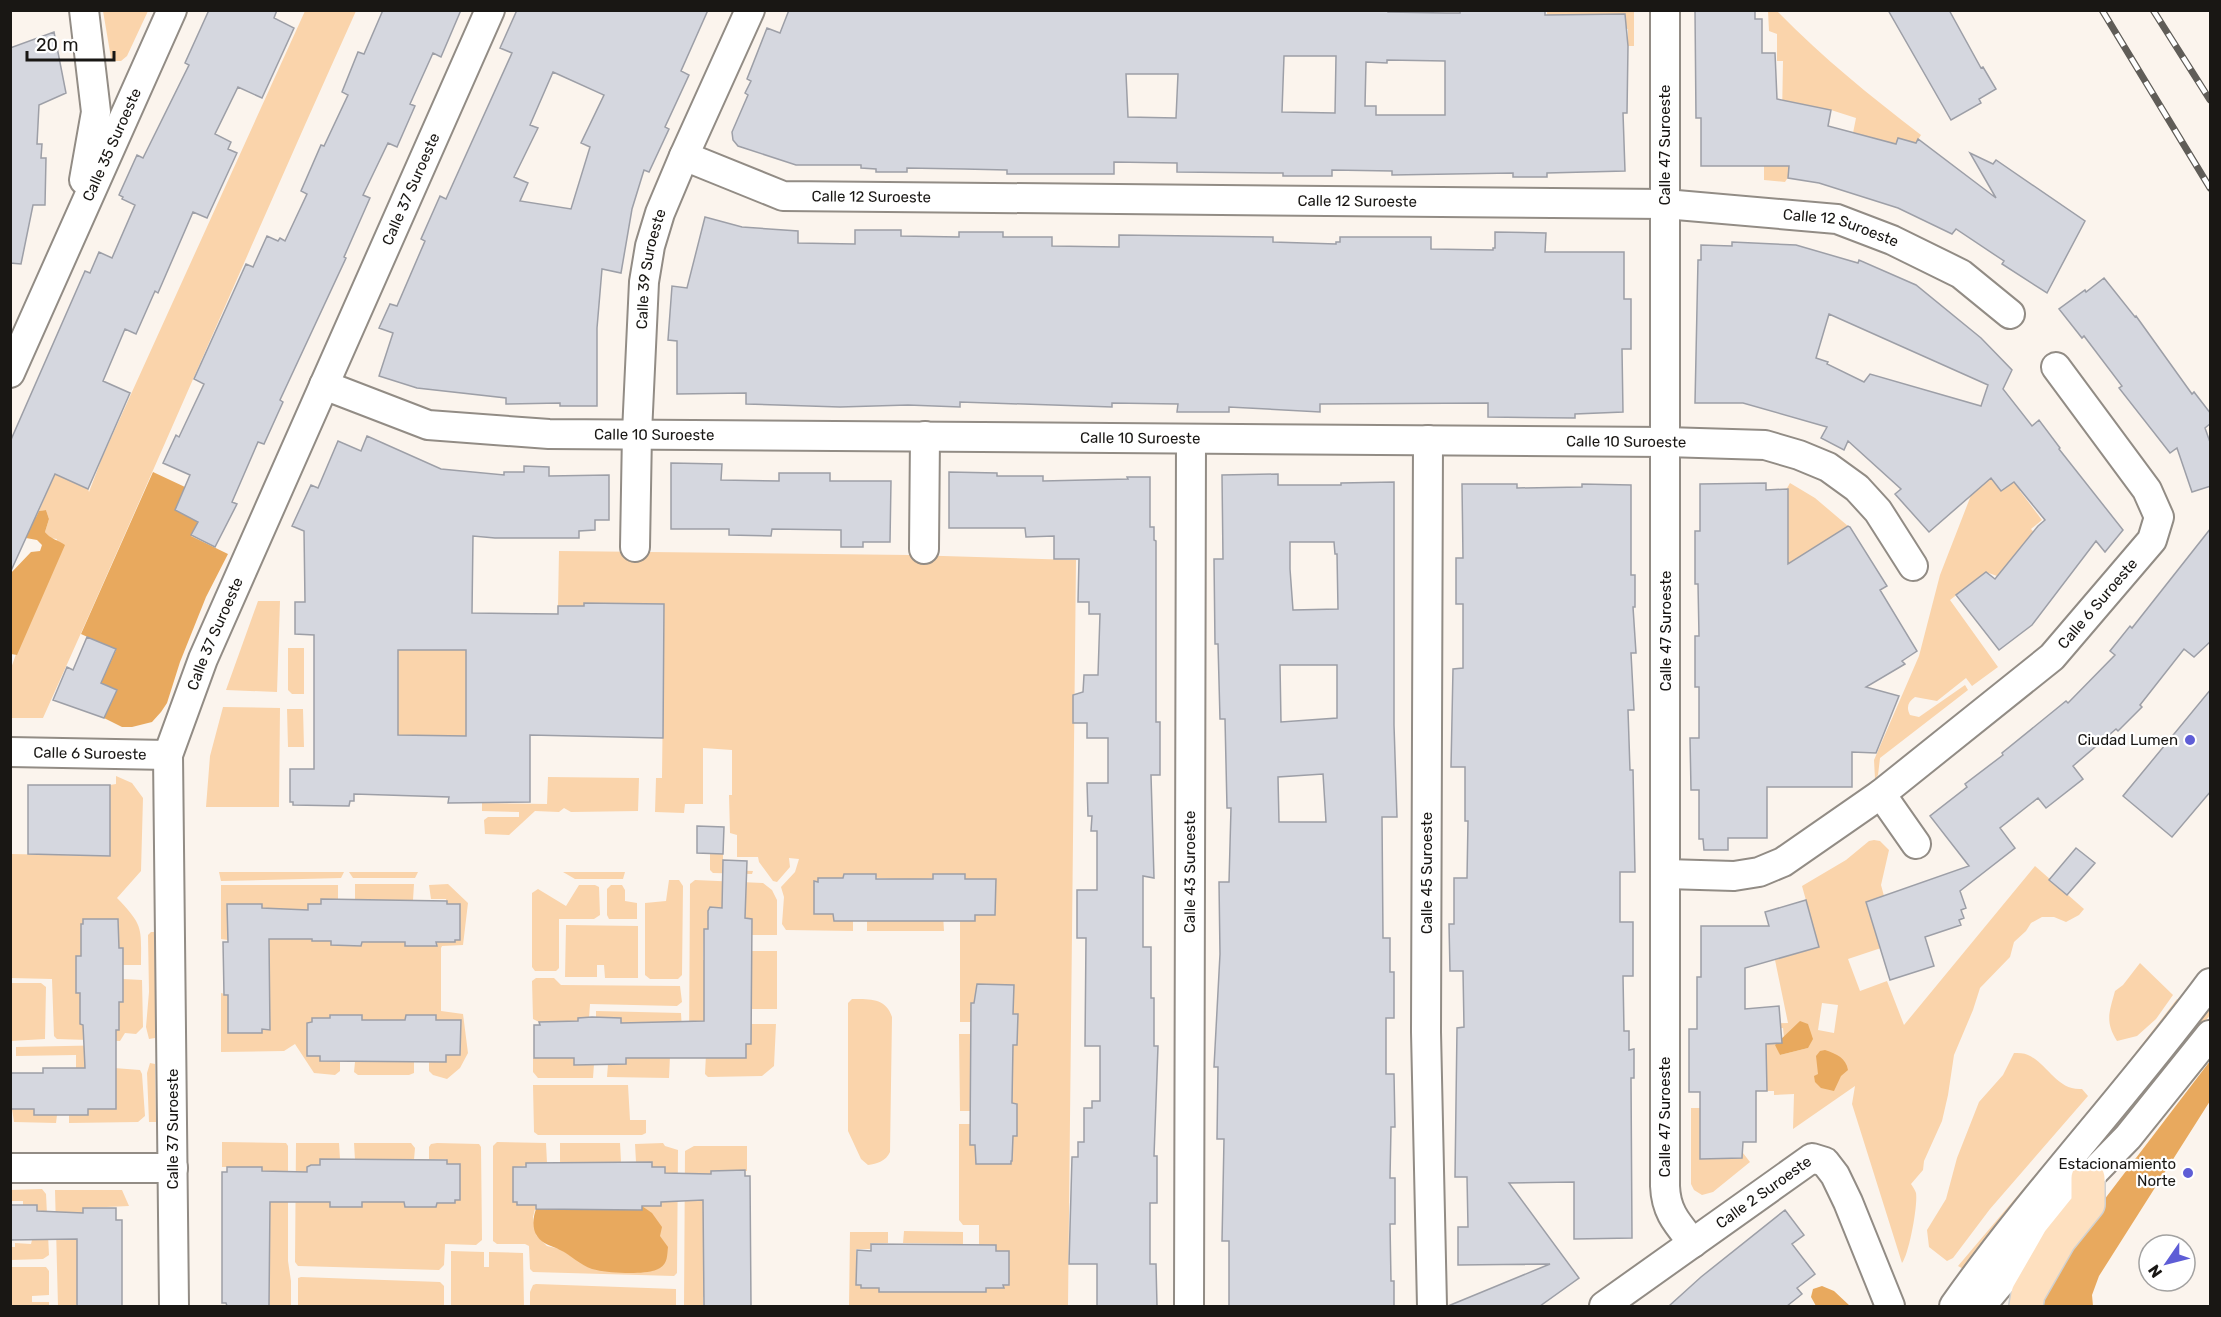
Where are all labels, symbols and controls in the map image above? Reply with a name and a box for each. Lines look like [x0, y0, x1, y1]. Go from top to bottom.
scale bar [27, 24, 114, 62]
text: 20 m [36, 34, 78, 56]
street label: Calle 35 Suroeste [79, 85, 145, 204]
street label: Calle 47 Suroeste [1656, 85, 1674, 205]
street label: Calle 37 Suroeste [378, 130, 443, 248]
street label: Calle 12 Suroeste [811, 187, 931, 206]
street label: Calle 12 Suroeste [1297, 192, 1417, 211]
street label: Calle 12 Suroeste [1782, 205, 1902, 251]
street label: Calle 39 Suroeste [633, 207, 670, 330]
street label: Calle 10 Suroeste [594, 425, 714, 444]
street label: Calle 10 Suroeste [1080, 429, 1200, 448]
street label: Calle 10 Suroeste [1566, 432, 1687, 452]
street label: Calle 6 Suroeste [2054, 555, 2141, 653]
street label: Calle 47 Suroeste [1657, 571, 1675, 691]
street label: Calle 37 Suroeste [183, 575, 247, 693]
place label: Ciudad Lumen [2077, 731, 2178, 749]
marker: Ciudad Lumen [2183, 733, 2197, 747]
street label: Calle 6 Suroeste [33, 743, 147, 764]
street label: Calle 43 Suroeste [1181, 811, 1199, 933]
street label: Calle 45 Suroeste [1418, 812, 1436, 934]
street label: Calle 47 Suroeste [1656, 1057, 1674, 1177]
street label: Calle 37 Suroeste [164, 1069, 182, 1189]
street label: Calle 2 Suroeste [1712, 1152, 1815, 1232]
place label: Estacionamiento Norte [2058, 1155, 2176, 1190]
marker: Estacionamiento Norte [2181, 1166, 2195, 1180]
north arrow [2137, 1233, 2197, 1293]
text: N [2144, 1261, 2166, 1281]

